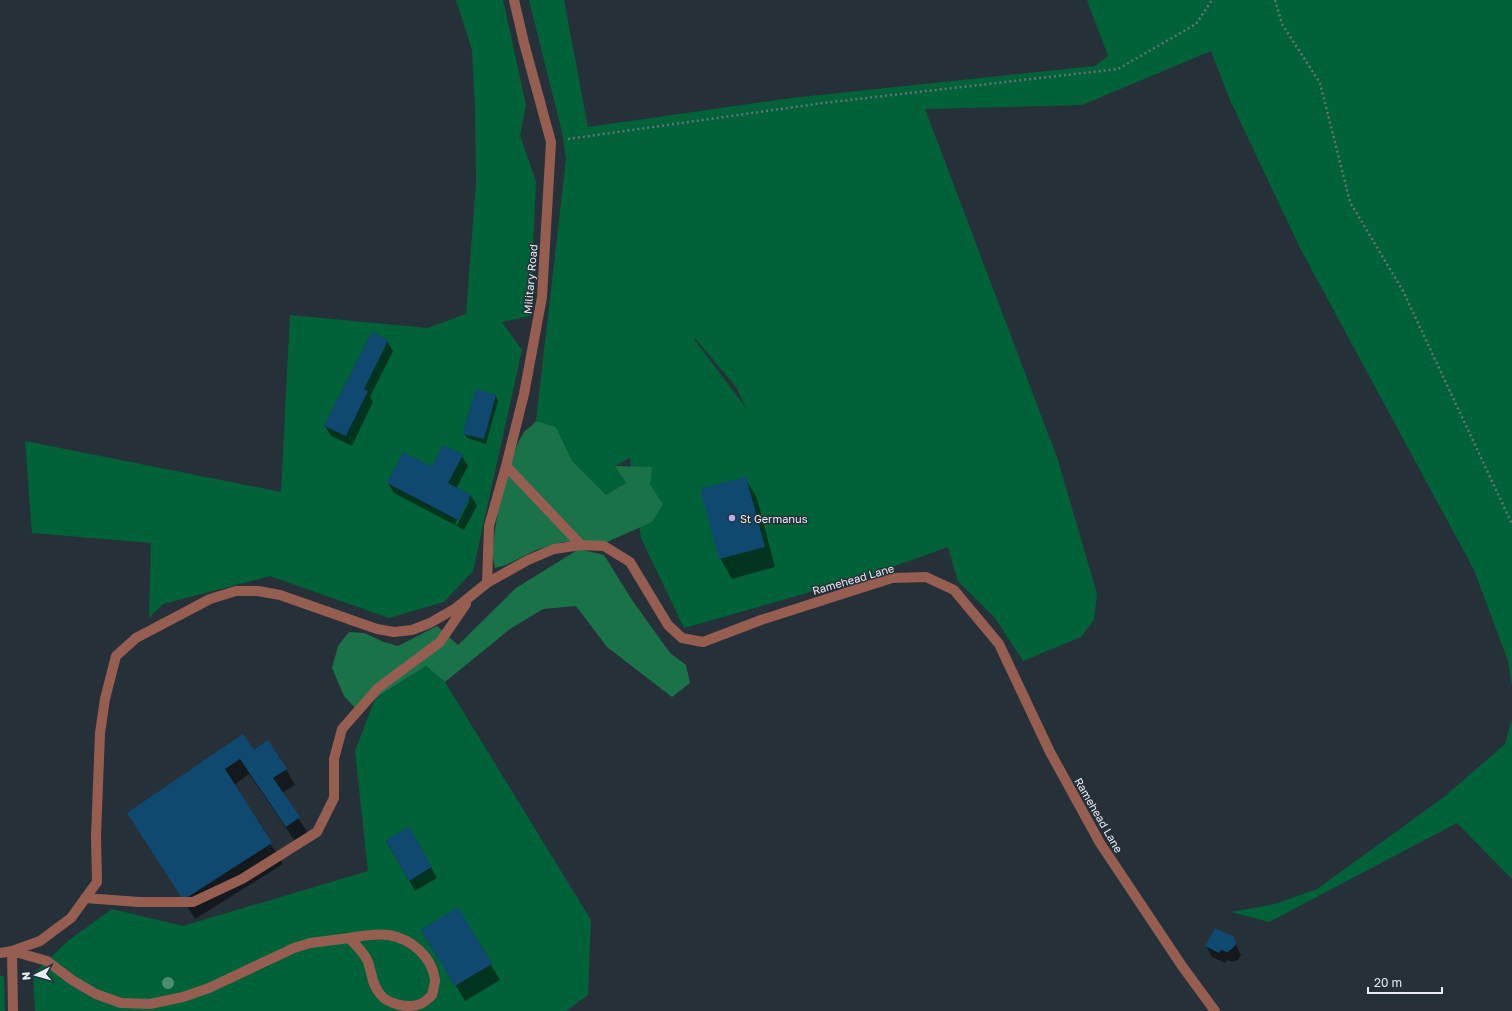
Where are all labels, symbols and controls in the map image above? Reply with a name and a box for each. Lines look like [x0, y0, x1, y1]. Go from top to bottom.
street label: Military Road [520, 244, 540, 314]
place label: St Germanus [740, 512, 808, 525]
marker: St Germanus [727, 513, 737, 523]
street label: Ramehead Lane [811, 561, 895, 597]
street label: Ramehead Lane [1072, 775, 1126, 855]
north arrow [16, 955, 56, 995]
scale bar [1368, 969, 1442, 995]
text: N [19, 971, 32, 981]
text: 20 m [1374, 975, 1402, 990]

